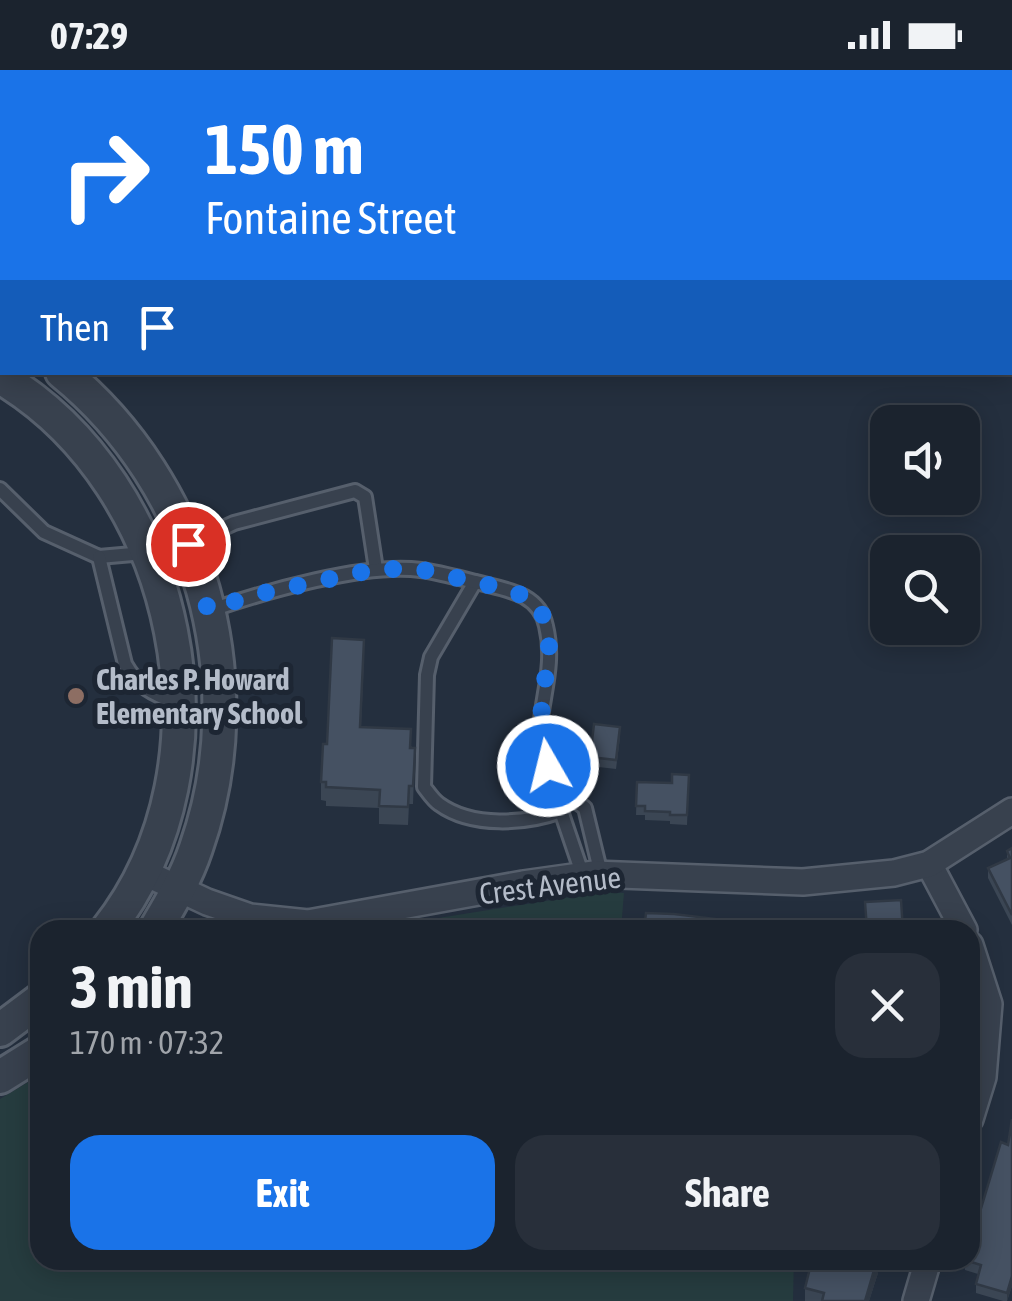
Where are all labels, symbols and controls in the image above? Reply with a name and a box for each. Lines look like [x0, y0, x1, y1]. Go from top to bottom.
text: 07:29 [50, 14, 128, 57]
text: 150 m [205, 109, 364, 189]
icon: right [40, 110, 170, 240]
text: Fontaine Street [205, 192, 457, 244]
icon: arrive [130, 300, 185, 355]
text: Then [40, 306, 110, 349]
map controls [870, 405, 980, 645]
button: sound [870, 405, 980, 515]
pin [146, 502, 231, 587]
icon: arrive [161, 517, 216, 572]
button: search [870, 535, 980, 645]
place label: Charles P. Howard Elementary School [96, 662, 303, 730]
marker: Charles P. Howard Elementary School [65, 685, 87, 707]
position arrow [496, 714, 600, 818]
street label: Crest Avenue [477, 859, 623, 911]
text: 3 min [70, 952, 193, 1021]
button: close [835, 953, 940, 1058]
text: 170 m · 07:32 [70, 1024, 224, 1061]
button: Exit [70, 1135, 495, 1250]
button: Share [515, 1135, 940, 1250]

